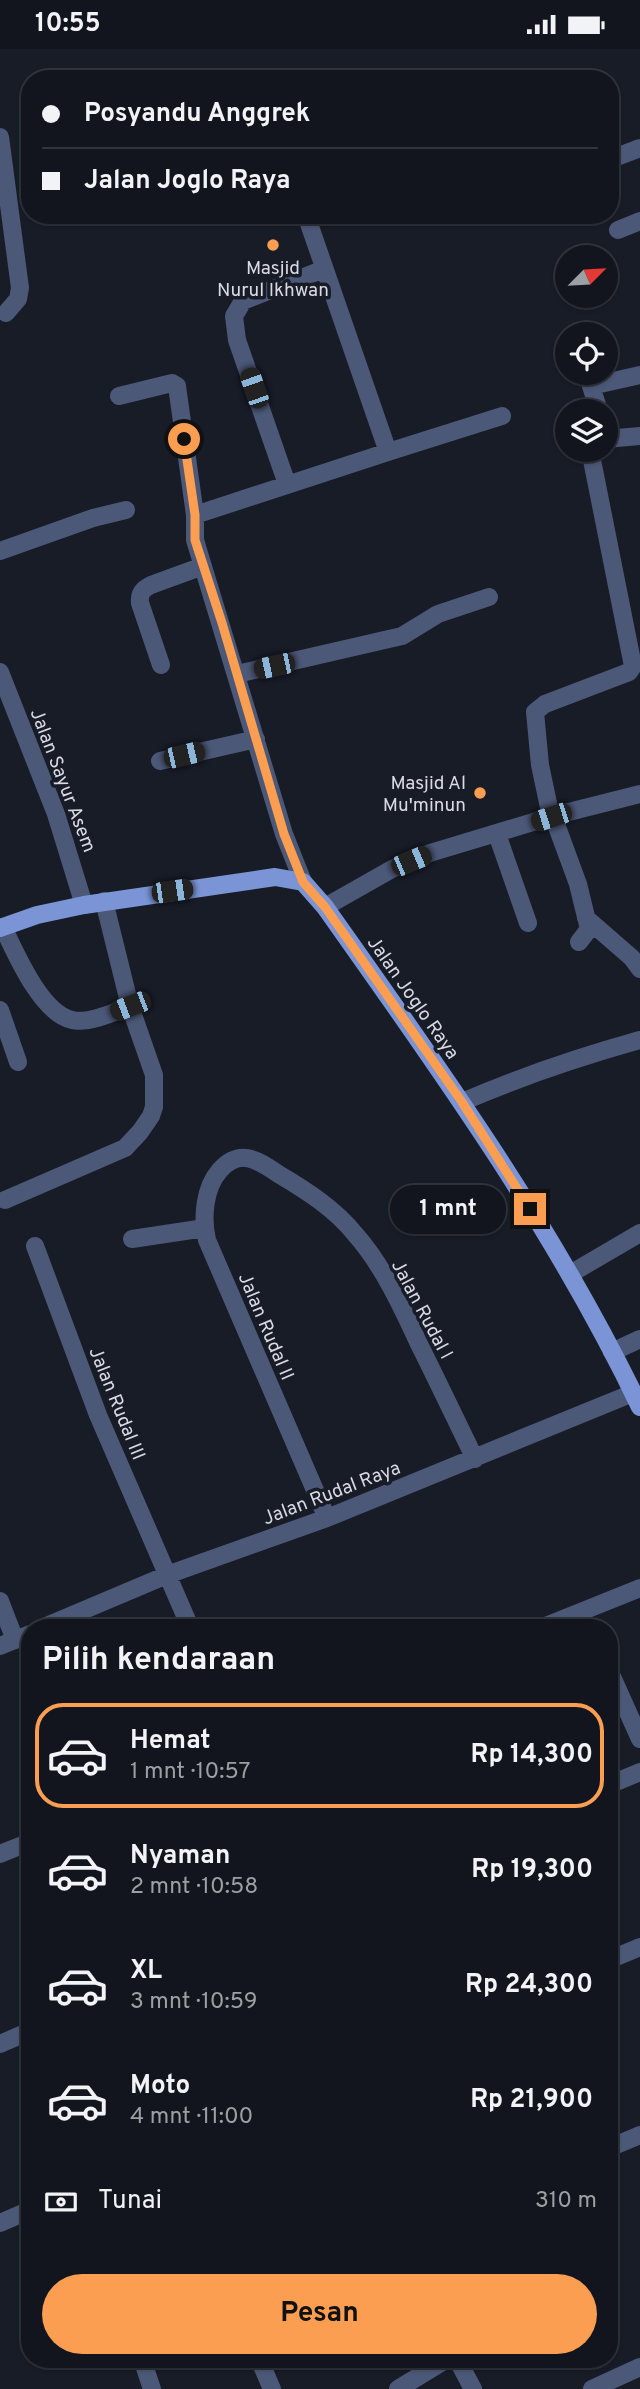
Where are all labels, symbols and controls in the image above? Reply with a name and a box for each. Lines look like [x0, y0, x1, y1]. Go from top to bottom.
text: 10:55 [35, 8, 101, 41]
text: Posyandu Anggrek [84, 98, 310, 131]
text: Jalan Joglo Raya [84, 165, 290, 198]
marker: Masjid Nurul Ikhwan [265, 237, 281, 253]
north arrow [555, 245, 618, 308]
map controls [555, 245, 618, 462]
place label: Masjid Nurul Ikhwan [217, 257, 329, 303]
button: locate [555, 322, 618, 385]
car [238, 365, 271, 411]
button: layers [555, 399, 618, 462]
route start [168, 423, 200, 455]
car [252, 651, 297, 681]
street label: Jalan Sayur Asem [24, 705, 101, 856]
car [162, 740, 207, 770]
place label: Masjid Al Mu'minun [383, 772, 466, 818]
marker: Masjid Al Mu'minun [472, 785, 488, 801]
car [528, 801, 575, 833]
car [388, 843, 435, 879]
car [150, 878, 195, 904]
street label: Jalan Joglo Raya [361, 932, 464, 1064]
car [107, 989, 154, 1023]
callout: 1 mnt [390, 1185, 505, 1233]
route end [514, 1193, 546, 1225]
text: 1 mnt [419, 1195, 477, 1224]
street label: Jalan Rudal I [385, 1256, 457, 1364]
street label: Jalan Rudal II [232, 1269, 299, 1384]
street label: Jalan Rudal III [83, 1344, 150, 1464]
street label: Jalan Rudal Raya [259, 1457, 404, 1531]
text: Pilih kendaraan [42, 1641, 275, 1681]
icon: car [46, 1724, 109, 1787]
text: Hemat [130, 1725, 210, 1758]
text: Rp 14,300 [471, 1739, 593, 1772]
text: 1 mnt · 10:57 [130, 1758, 250, 1787]
icon: car [46, 1839, 109, 1902]
text: Nyaman [130, 1840, 230, 1873]
text: Rp 19,300 [471, 1854, 593, 1887]
text: 2 mnt · 10:58 [130, 1873, 258, 1902]
icon: car [46, 1954, 109, 2017]
text: XL [130, 1955, 162, 1988]
text: Rp 24,300 [465, 1969, 593, 2002]
text: 3 mnt · 10:59 [130, 1988, 257, 2017]
icon: car [46, 2069, 109, 2132]
text: Moto [130, 2070, 190, 2103]
text: Rp 21,900 [470, 2084, 593, 2117]
text: 4 mnt · 11:00 [130, 2103, 253, 2132]
icon: cash [42, 2183, 80, 2221]
text: Tunai [98, 2185, 162, 2218]
text: 310 m [535, 2187, 597, 2216]
button: Pesan [42, 2274, 597, 2354]

